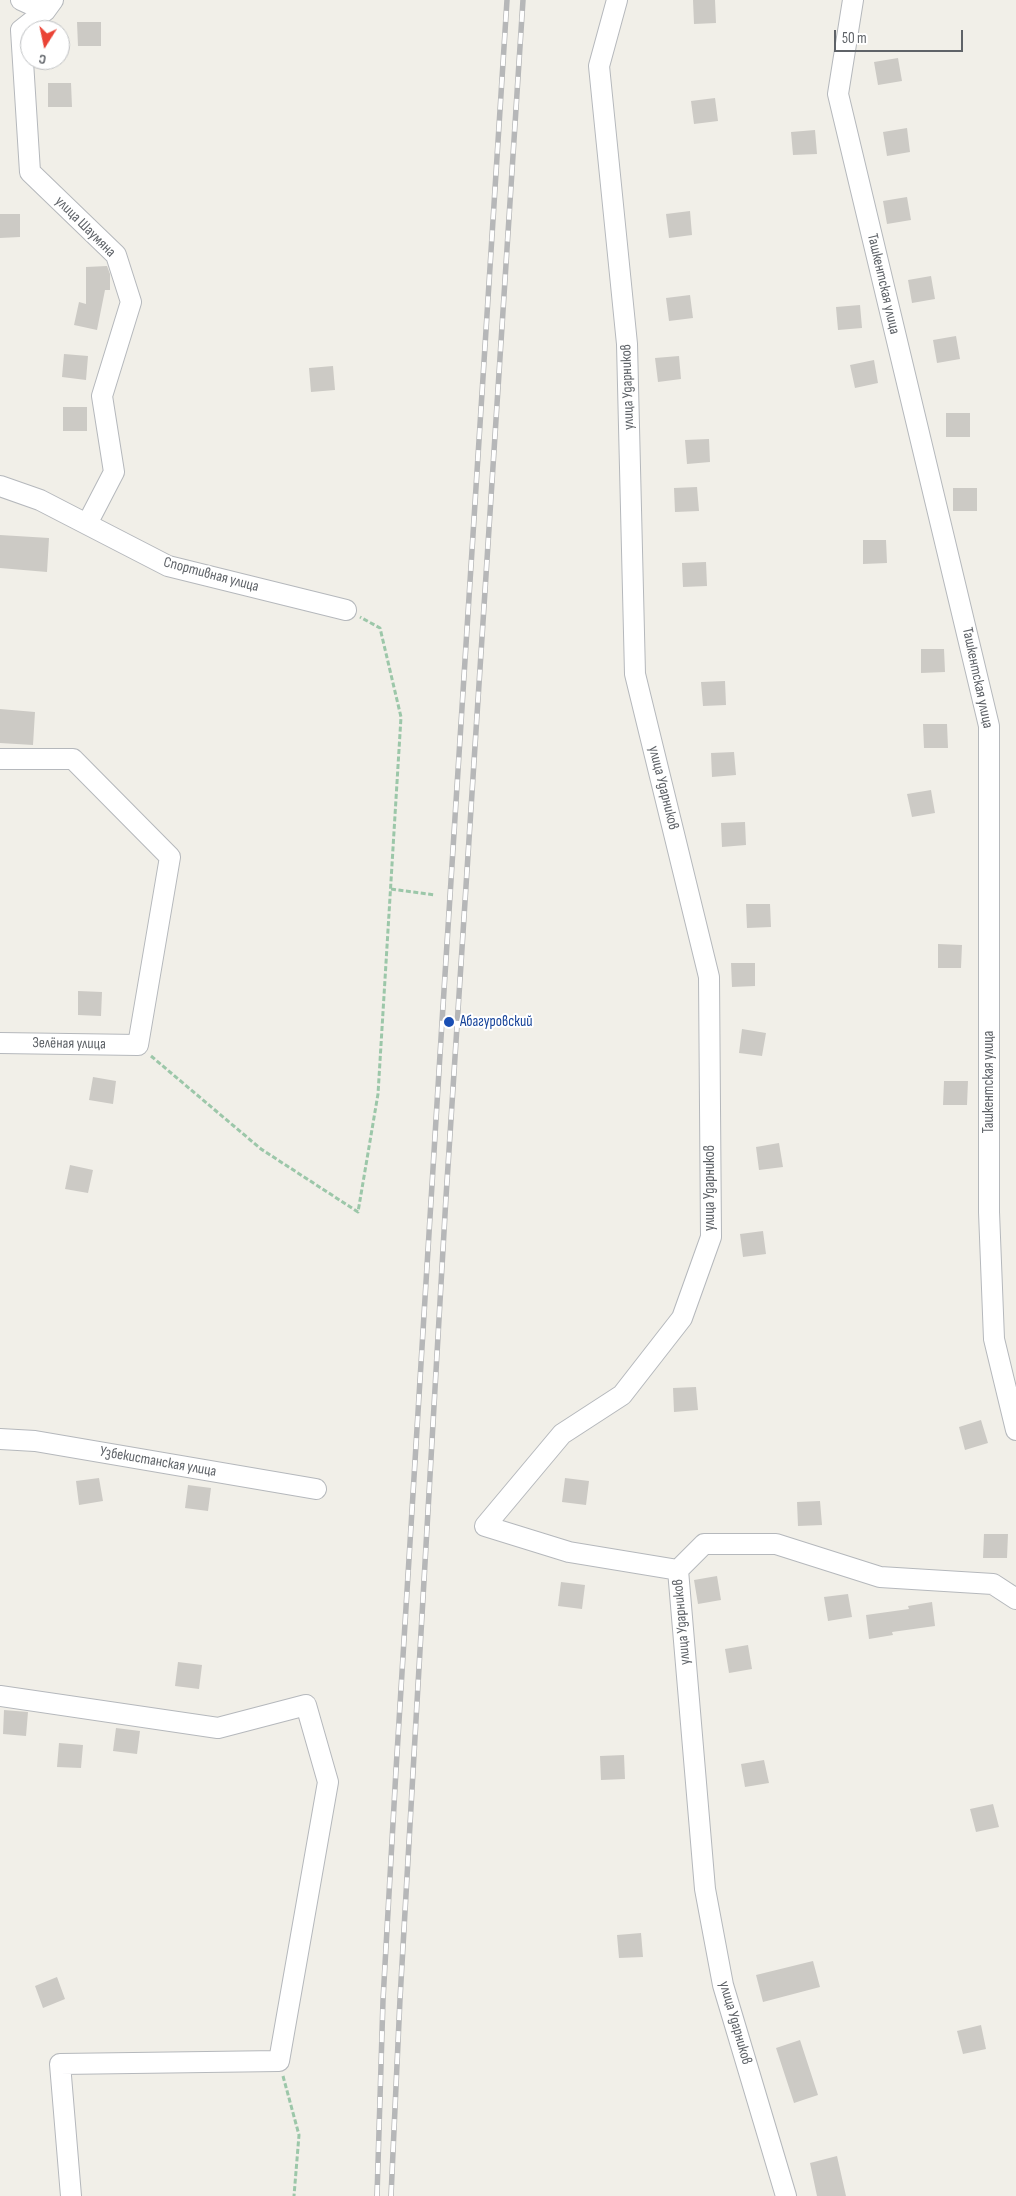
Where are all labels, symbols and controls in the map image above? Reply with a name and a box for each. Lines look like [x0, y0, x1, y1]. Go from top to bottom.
north arrow [20, 20, 70, 70]
scale bar [836, 20, 965, 52]
text: 50 m [842, 29, 867, 48]
text: С [37, 50, 47, 68]
street label: улица Шаумяна [51, 193, 119, 261]
street label: Ташкентская улица [863, 232, 903, 336]
street label: улица Ударников [618, 344, 638, 430]
street label: Спортивная улица [161, 554, 261, 596]
street label: Ташкентская улица [958, 626, 996, 730]
street label: улица Ударников [644, 744, 682, 832]
place label: Абагуровский [460, 1013, 532, 1031]
marker: Абагуровский [442, 1015, 456, 1029]
street label: Ташкентская улица [980, 1031, 998, 1133]
street label: Зелёная улица [32, 1034, 106, 1054]
street label: улица Ударников [701, 1145, 719, 1231]
street label: Узбекистанская улица [98, 1443, 218, 1481]
street label: улица Ударников [669, 1578, 695, 1666]
street label: улица Ударников [714, 1979, 756, 2067]

